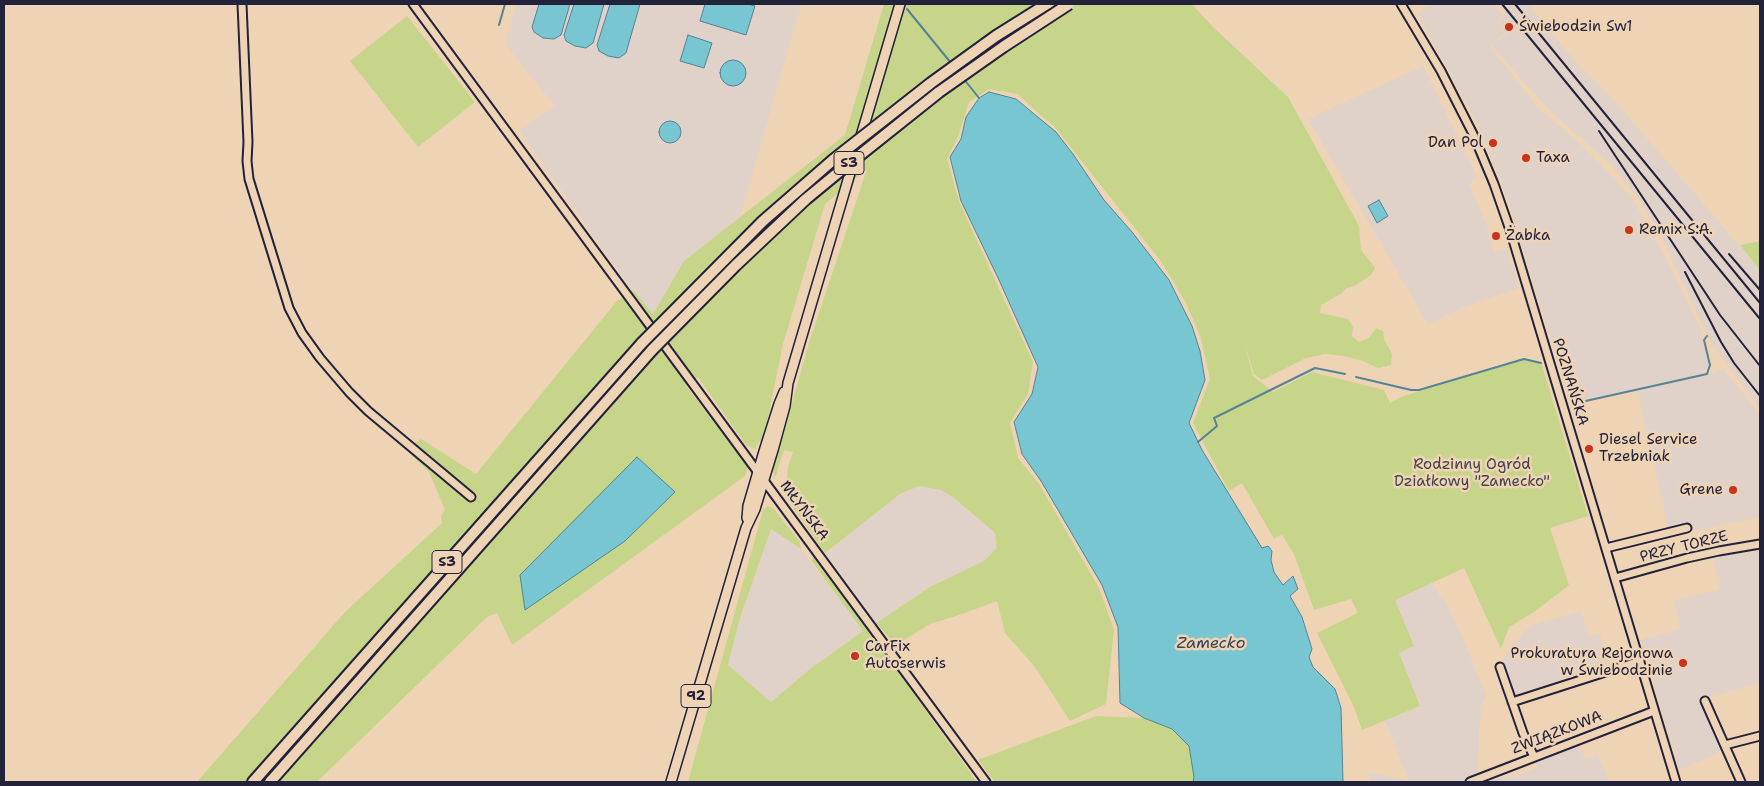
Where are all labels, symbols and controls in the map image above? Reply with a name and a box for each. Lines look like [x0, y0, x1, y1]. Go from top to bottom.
place label: Świebodzin Sw1 [1519, 18, 1632, 36]
marker: Świebodzin Sw1 [1503, 21, 1515, 33]
place label: Dan Pol [1428, 134, 1483, 152]
marker: Dan Pol [1487, 137, 1499, 149]
place label: Taxa [1536, 149, 1570, 167]
road number: S3 [834, 152, 864, 174]
marker: Taxa [1520, 152, 1532, 164]
place label: Remix S.A. [1639, 221, 1713, 239]
marker: Remix S.A. [1623, 224, 1635, 236]
place label: Żabka [1506, 227, 1550, 245]
marker: Żabka [1490, 230, 1502, 242]
street label: POZNAŃSKA [1548, 336, 1592, 428]
place label: Diesel Service Trzebniak [1599, 431, 1698, 466]
marker: Diesel Service Trzebniak [1583, 443, 1595, 455]
park label: Rodzinny Ogród Działkowy "Zamecko" [1394, 456, 1550, 491]
street label: MŁYŃSKA [776, 477, 832, 545]
place label: Grene [1679, 481, 1723, 499]
marker: Grene [1727, 484, 1739, 496]
street label: PRZY TORZE [1638, 527, 1730, 567]
road number: S3 [432, 550, 462, 574]
water label: Zamecko [1177, 634, 1245, 654]
place label: CarFix Autoserwis [865, 638, 946, 673]
place label: Prokuratura Rejonowa w Świebodzinie [1511, 645, 1673, 680]
marker: CarFix Autoserwis [849, 650, 861, 662]
marker: Prokuratura Rejonowa w Świebodzinie [1677, 657, 1689, 669]
road number: 92 [681, 684, 711, 708]
street label: ZWIĄZKOWA [1509, 707, 1605, 759]

